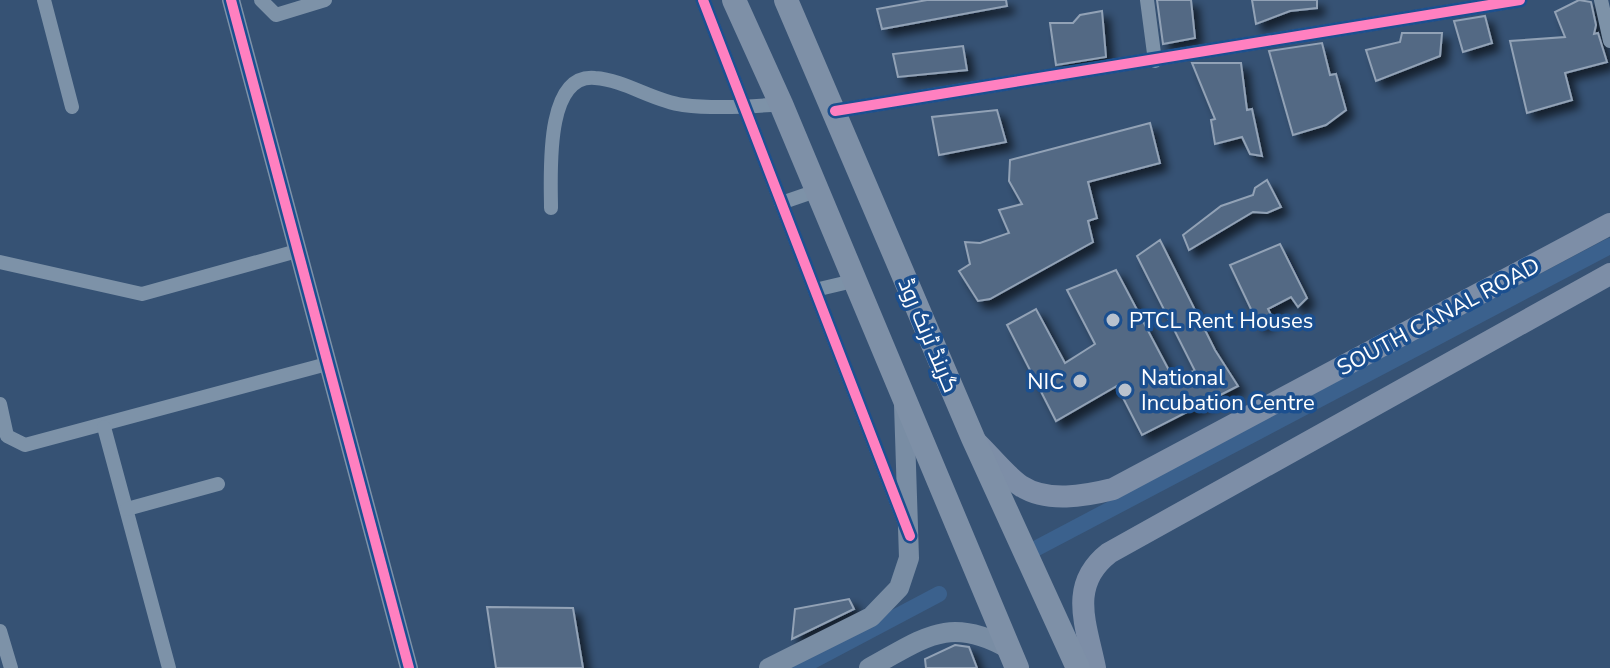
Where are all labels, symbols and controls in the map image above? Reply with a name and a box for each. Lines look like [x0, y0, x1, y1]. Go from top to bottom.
street label: SOUTH CANAL ROAD [1332, 251, 1545, 383]
street label: گرینڈ ٹرنک روڈ [891, 274, 966, 397]
place label: PTCL Rent Houses [1129, 306, 1313, 336]
marker: PTCL Rent Houses [1104, 311, 1122, 329]
place label: National Incubation Centre [1141, 363, 1315, 418]
place label: NIC [1027, 367, 1064, 397]
marker: NIC [1071, 372, 1089, 390]
marker: National Incubation Centre [1116, 381, 1134, 399]

